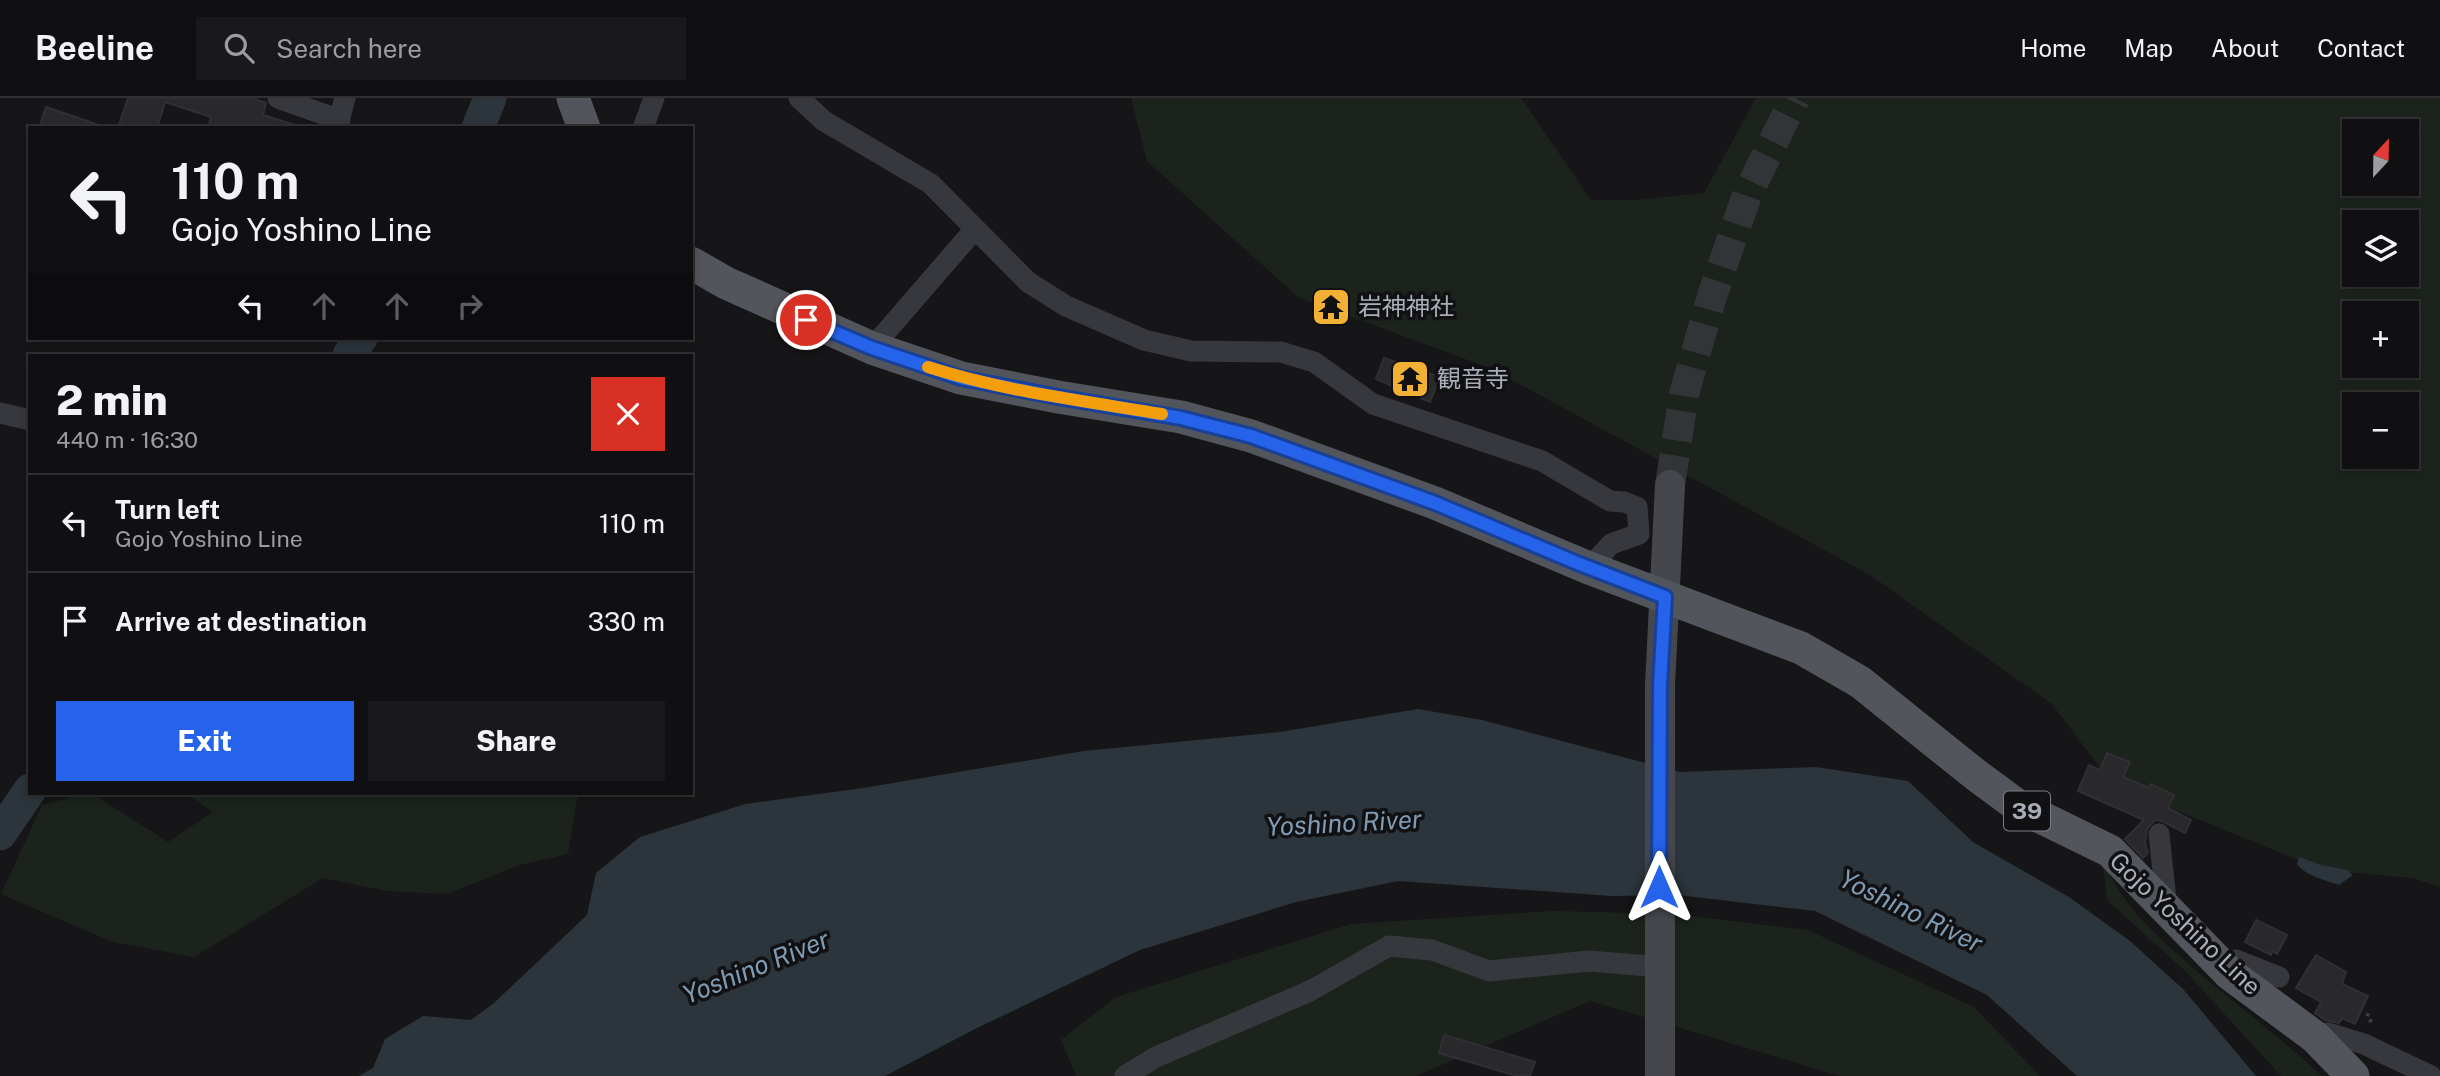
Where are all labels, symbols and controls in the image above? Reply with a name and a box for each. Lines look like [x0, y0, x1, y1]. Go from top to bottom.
search box [196, 17, 686, 80]
text: Beeline [35, 29, 154, 67]
icon: search [220, 29, 258, 67]
text: Search here [276, 33, 422, 64]
text: Home [2020, 34, 2086, 62]
text: Map [2124, 34, 2173, 62]
text: About [2211, 34, 2279, 62]
text: Contact [2317, 34, 2405, 62]
north arrow [2342, 119, 2418, 196]
map controls [2342, 119, 2419, 469]
text: 110 m [171, 152, 299, 210]
icon: left [56, 154, 147, 245]
button: layers [2342, 210, 2419, 287]
text: Gojo Yoshino Line [171, 211, 432, 248]
temple icon: 岩神神社 [1310, 286, 1352, 328]
icon: left [232, 287, 270, 325]
icon: ahead [305, 287, 343, 325]
icon: ahead [378, 287, 416, 325]
icon: right [451, 287, 489, 325]
pin [776, 290, 836, 350]
place label: 岩神神社 [1358, 292, 1454, 320]
icon: arrive [787, 301, 825, 339]
button: + [2342, 301, 2419, 378]
temple icon: 観音寺 [1389, 358, 1431, 400]
place label: 観音寺 [1437, 364, 1509, 392]
text: 2 min [56, 375, 168, 424]
button: close [591, 377, 665, 451]
button: − [2342, 392, 2419, 469]
text: 440 m · 16:30 [56, 426, 198, 453]
text: Turn left [115, 494, 220, 525]
icon: left [56, 504, 94, 542]
text: 110 m [599, 508, 665, 539]
text: Gojo Yoshino Line [115, 525, 303, 552]
icon: arrive [56, 602, 94, 640]
text: Arrive at destination [115, 606, 367, 637]
text: 330 m [588, 606, 665, 637]
button: Exit [56, 701, 354, 781]
button: Share [368, 701, 665, 781]
road number: 39 [2004, 792, 2050, 831]
water label: Yoshino River [1266, 803, 1423, 842]
street label: Gojo Yoshino Line [2105, 846, 2267, 1000]
position arrow [1622, 850, 1696, 924]
water label: Yoshino River [1835, 863, 1988, 959]
water label: Yoshino River [678, 923, 834, 1010]

